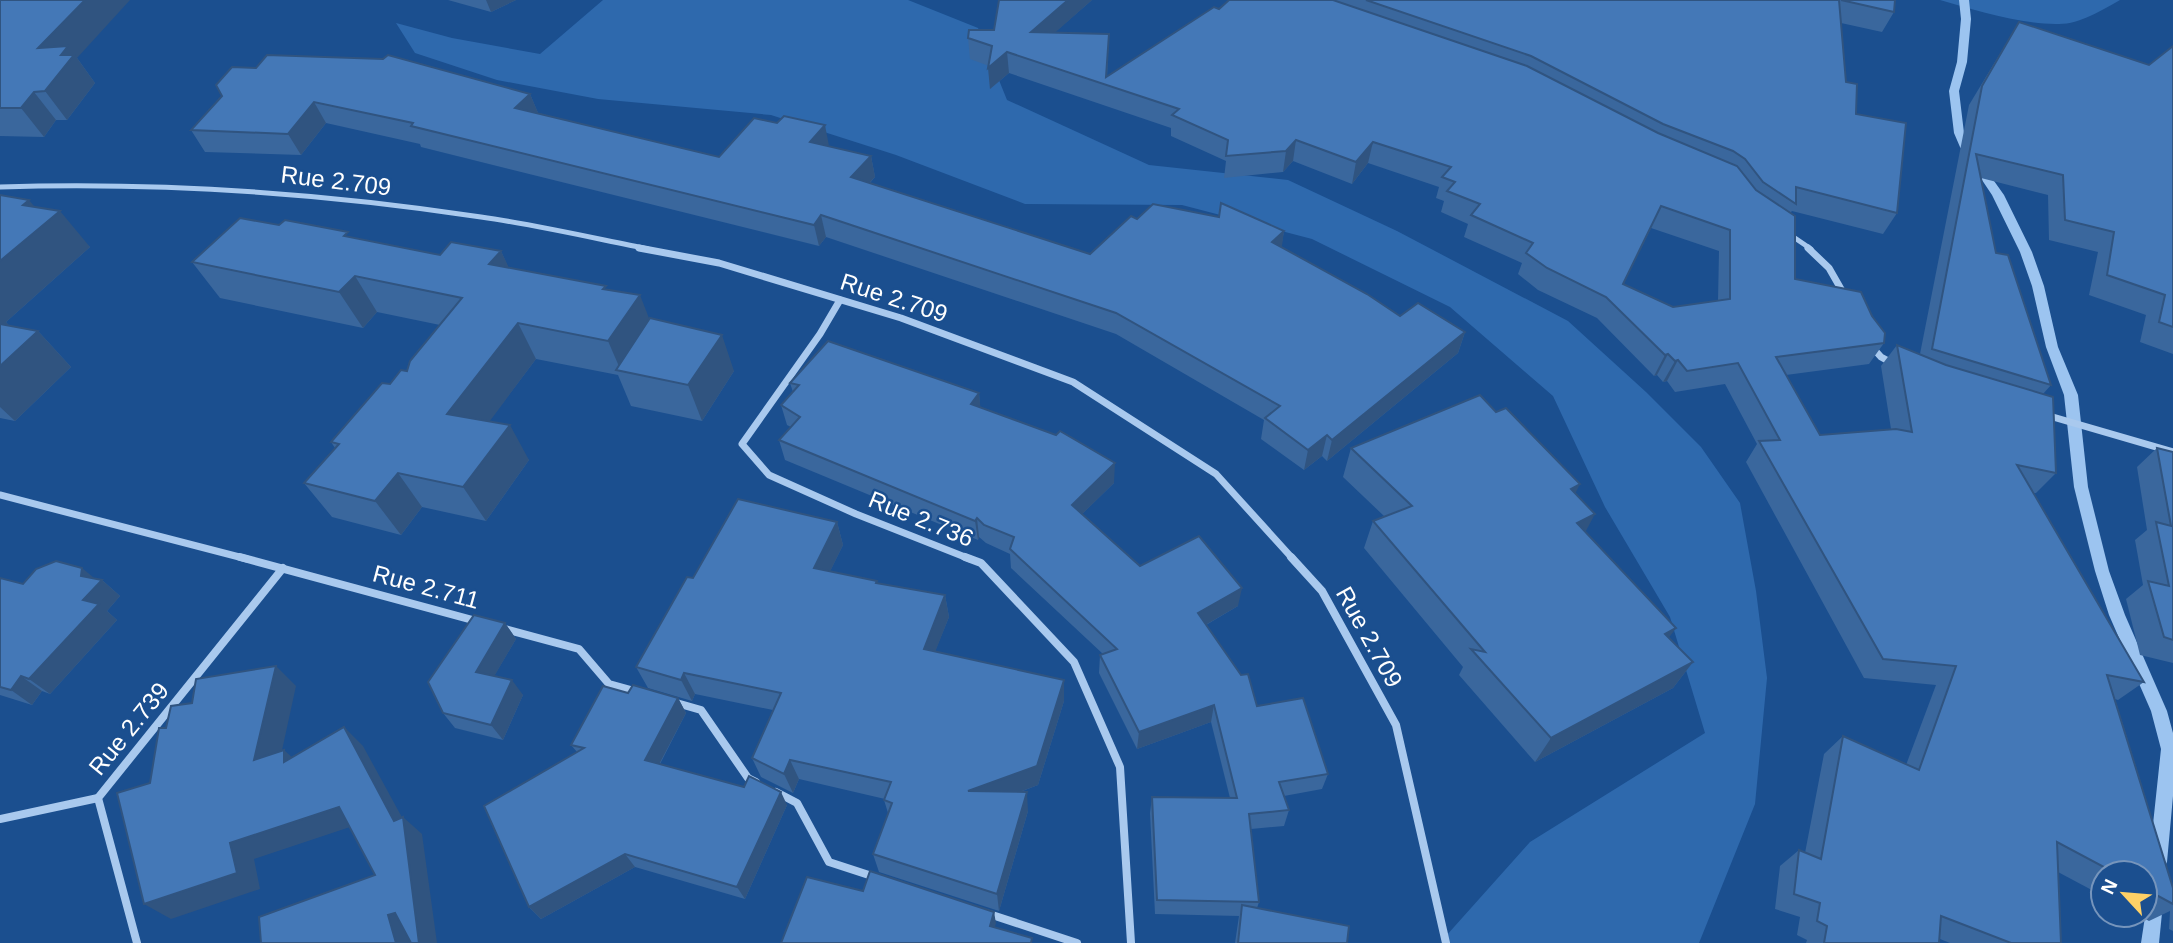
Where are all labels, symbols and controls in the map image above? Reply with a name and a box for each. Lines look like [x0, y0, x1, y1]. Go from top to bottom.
street label: Rue 2.709 [279, 160, 393, 201]
street label: Rue 2.709 [837, 268, 951, 327]
street label: Rue 2.736 [865, 485, 978, 552]
street label: Rue 2.711 [370, 559, 482, 614]
street label: Rue 2.709 [1331, 582, 1408, 692]
street label: Rue 2.739 [83, 677, 174, 780]
north arrow [2089, 859, 2159, 929]
text: N [2097, 876, 2122, 898]

